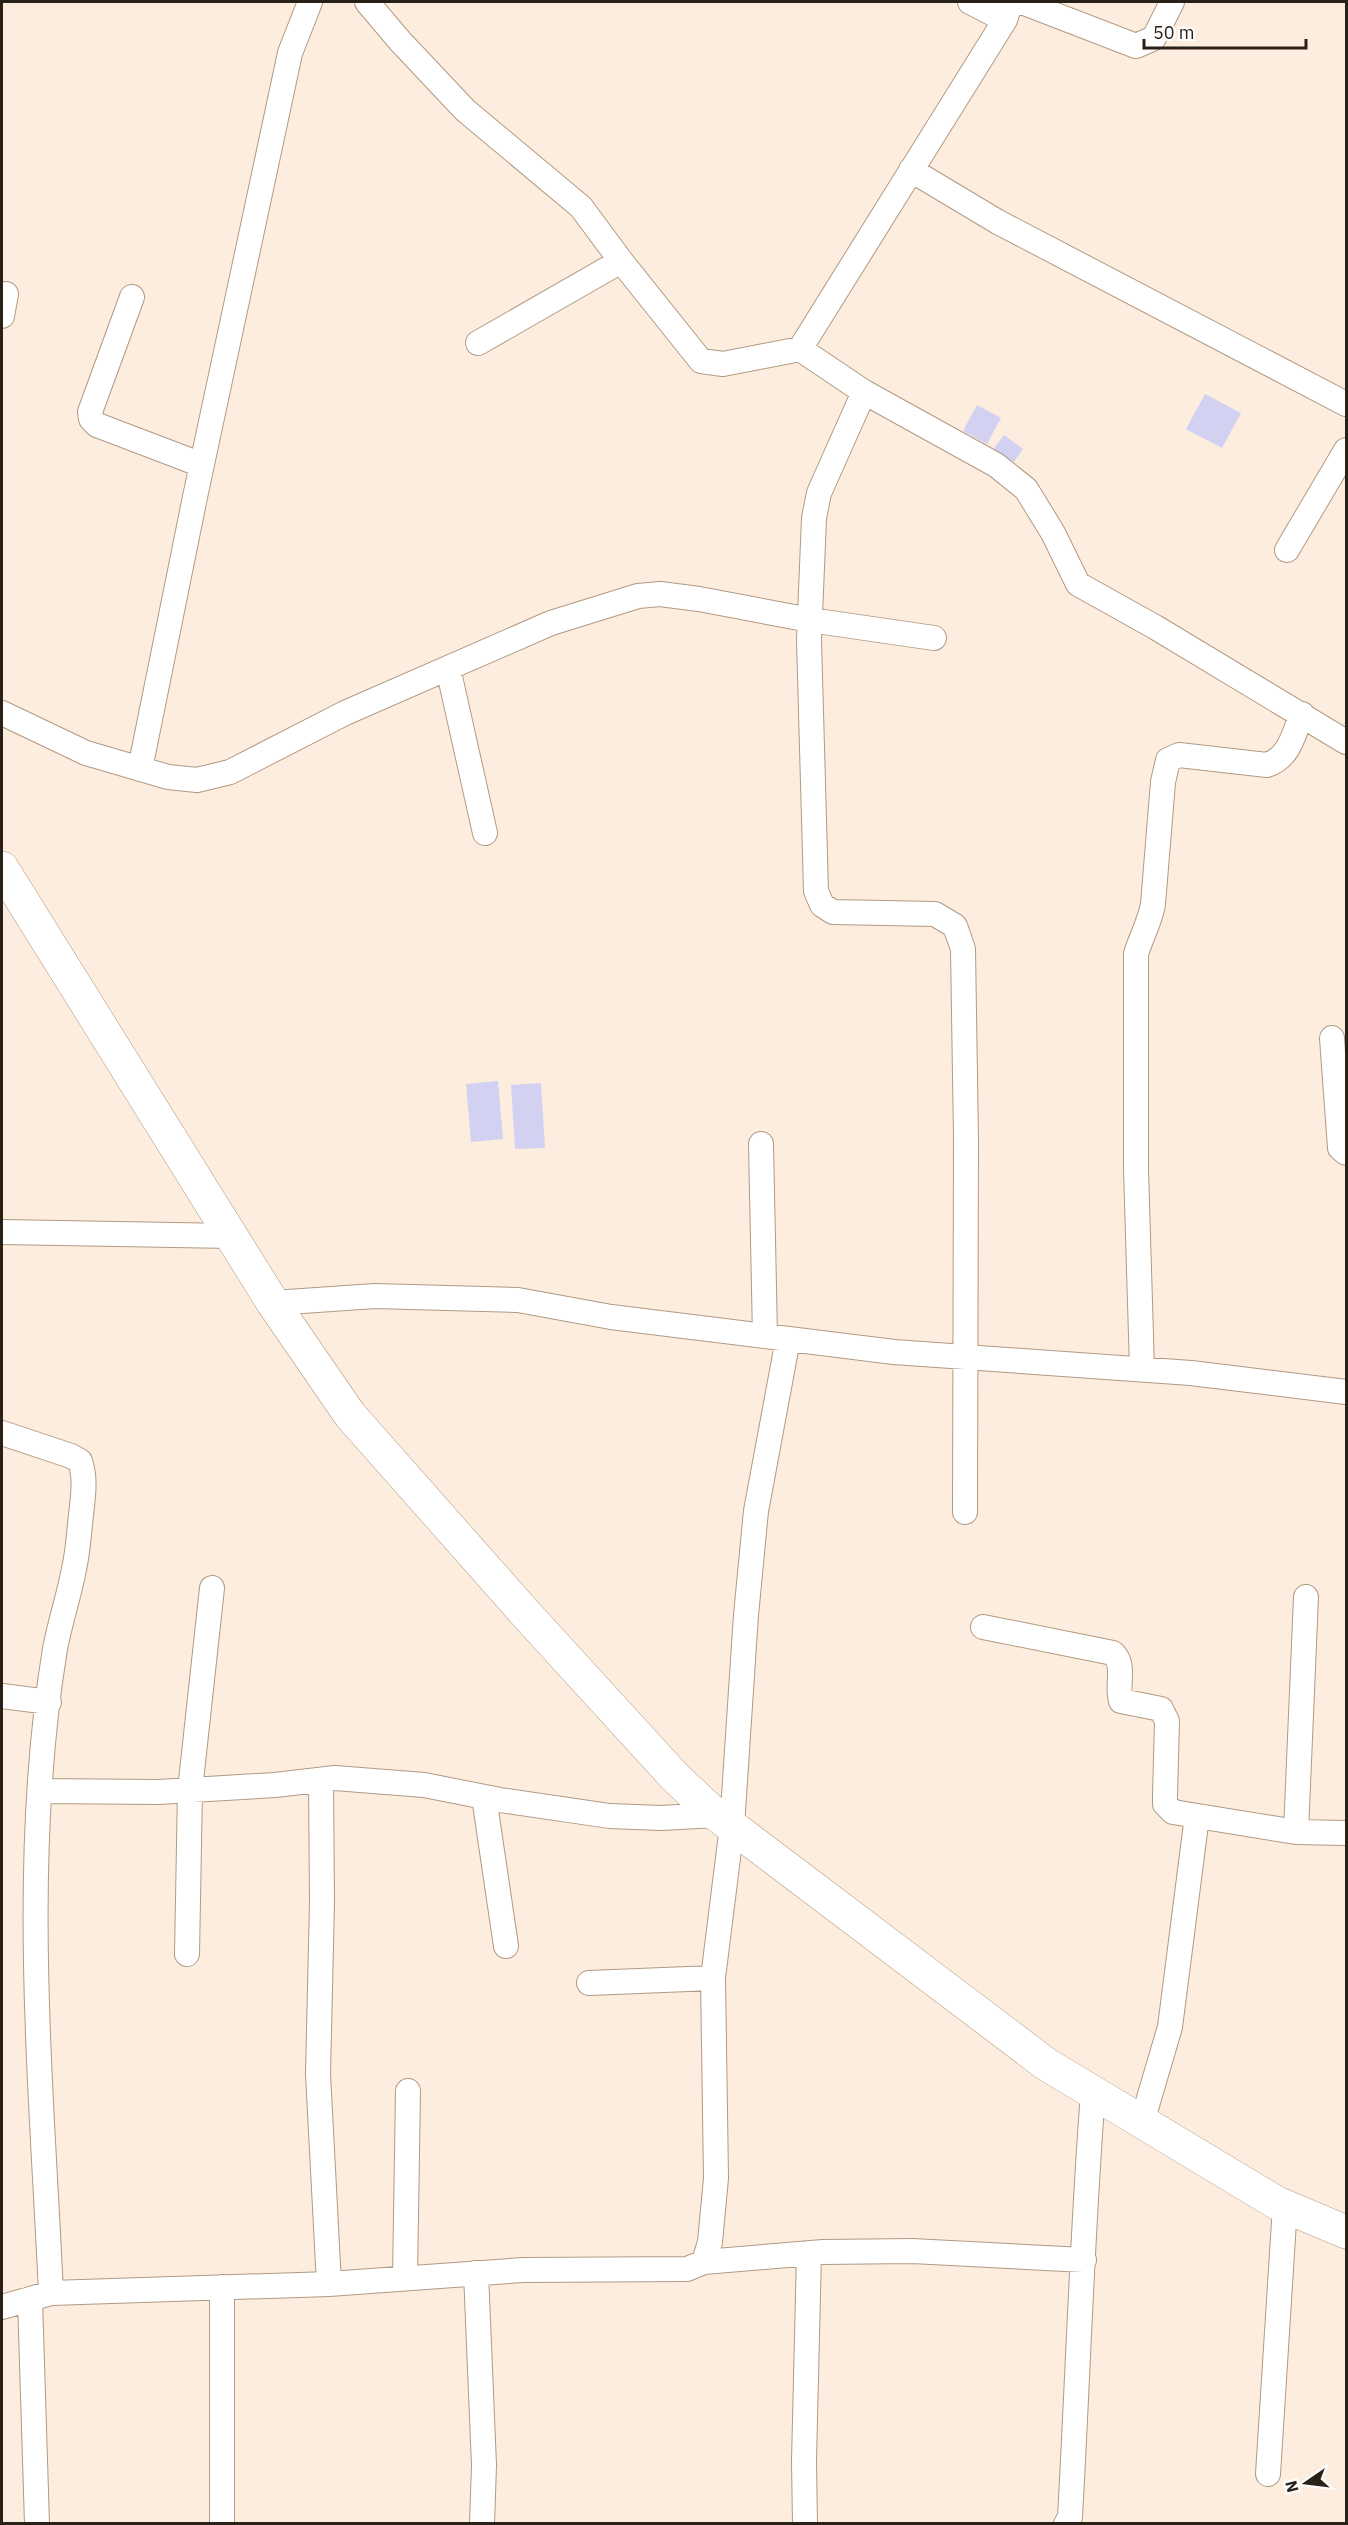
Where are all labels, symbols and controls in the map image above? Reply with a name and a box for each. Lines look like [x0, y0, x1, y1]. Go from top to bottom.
scale bar [1144, 12, 1306, 50]
text: 50 m [1153, 21, 1195, 44]
north arrow [1276, 2453, 1336, 2513]
text: N [1280, 2479, 1303, 2495]

